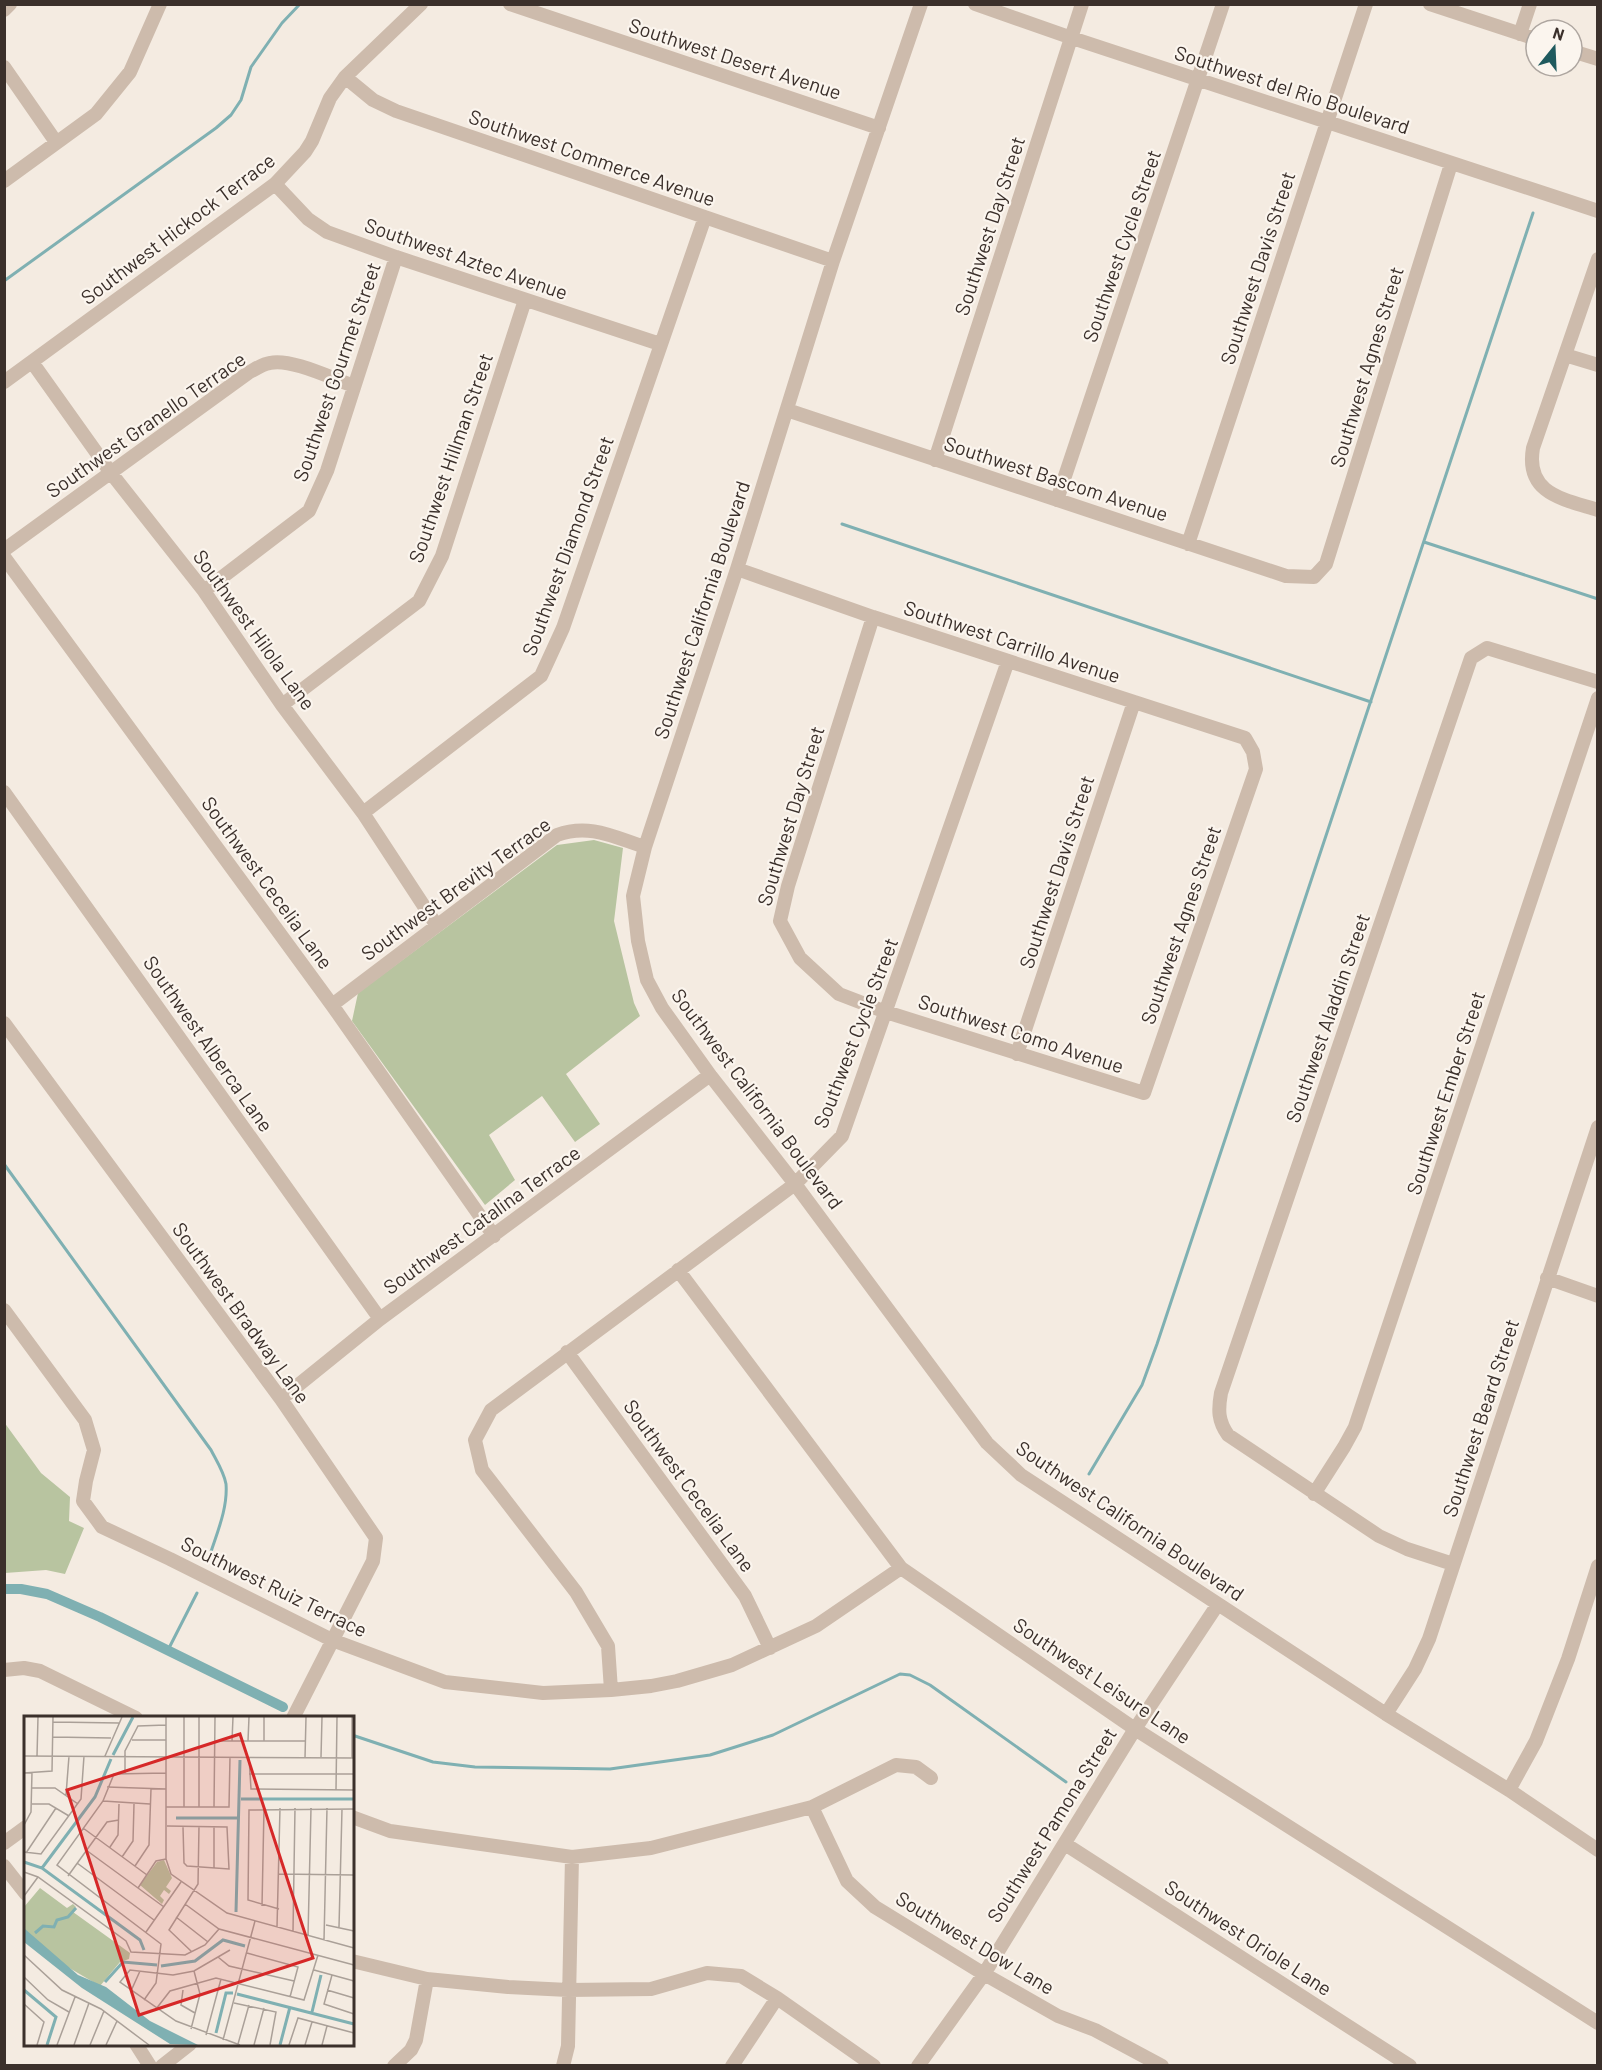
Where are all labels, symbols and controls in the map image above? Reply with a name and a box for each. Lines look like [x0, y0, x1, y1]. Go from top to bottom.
street label: Southwest Desert Avenue [626, 12, 845, 104]
north arrow [1524, 18, 1584, 78]
text: N [1551, 23, 1567, 44]
street label: Southwest del Rio Boulevard [1172, 40, 1413, 138]
street label: Southwest Commerce Avenue [466, 104, 719, 211]
street label: Southwest Day Street [949, 133, 1029, 318]
street label: Southwest Cycle Street [1077, 146, 1165, 345]
street label: Southwest Hickock Terrace [76, 147, 279, 309]
street label: Southwest Davis Street [1214, 168, 1300, 367]
street label: Southwest Aztec Avenue [362, 212, 571, 304]
street label: Southwest Gourmet Street [287, 259, 385, 485]
street label: Southwest Agnes Street [1324, 264, 1408, 470]
street label: Southwest Granello Terrace [41, 346, 250, 502]
street label: Southwest Hillman Street [403, 350, 497, 566]
street label: Southwest Bascom Avenue [941, 430, 1171, 526]
street label: Southwest Diamond Street [516, 433, 618, 659]
street label: Southwest California Boulevard [648, 478, 754, 742]
street label: Southwest Hilola Lane [189, 545, 321, 714]
street label: Southwest Carrillo Avenue [901, 595, 1124, 687]
street label: Southwest Day Street [751, 723, 829, 909]
street label: Southwest Davis Street [1013, 772, 1099, 971]
street label: Southwest Cecelia Lane [197, 792, 338, 973]
street label: Southwest Brevity Terrace [356, 811, 555, 965]
street label: Southwest Agnes Street [1135, 822, 1225, 1027]
street label: Southwest Aladdin Street [1280, 910, 1374, 1126]
street label: Southwest Cycle Street [808, 934, 902, 1131]
street label: Southwest Alberca Lane [139, 951, 279, 1136]
street label: Southwest California Boulevard [667, 983, 849, 1213]
street label: Southwest Como Avenue [916, 988, 1127, 1078]
street label: Southwest Ember Street [1401, 988, 1489, 1197]
street label: Southwest Catalina Terrace [378, 1140, 584, 1299]
street label: Southwest Bradway Lane [168, 1217, 316, 1408]
street label: Southwest Beard Street [1437, 1316, 1523, 1520]
street label: Southwest Cecelia Lane [619, 1395, 760, 1576]
street label: Southwest California Boulevard [1012, 1435, 1249, 1606]
street label: Southwest Ruiz Terrace [178, 1531, 371, 1642]
street label: Southwest Leisure Lane [1009, 1612, 1196, 1749]
inset map [24, 1716, 354, 2046]
street label: Southwest Pamona Street [981, 1722, 1121, 1926]
street label: Southwest Oriole Lane [1160, 1874, 1337, 2000]
street label: Southwest Dow Lane [892, 1885, 1059, 1999]

